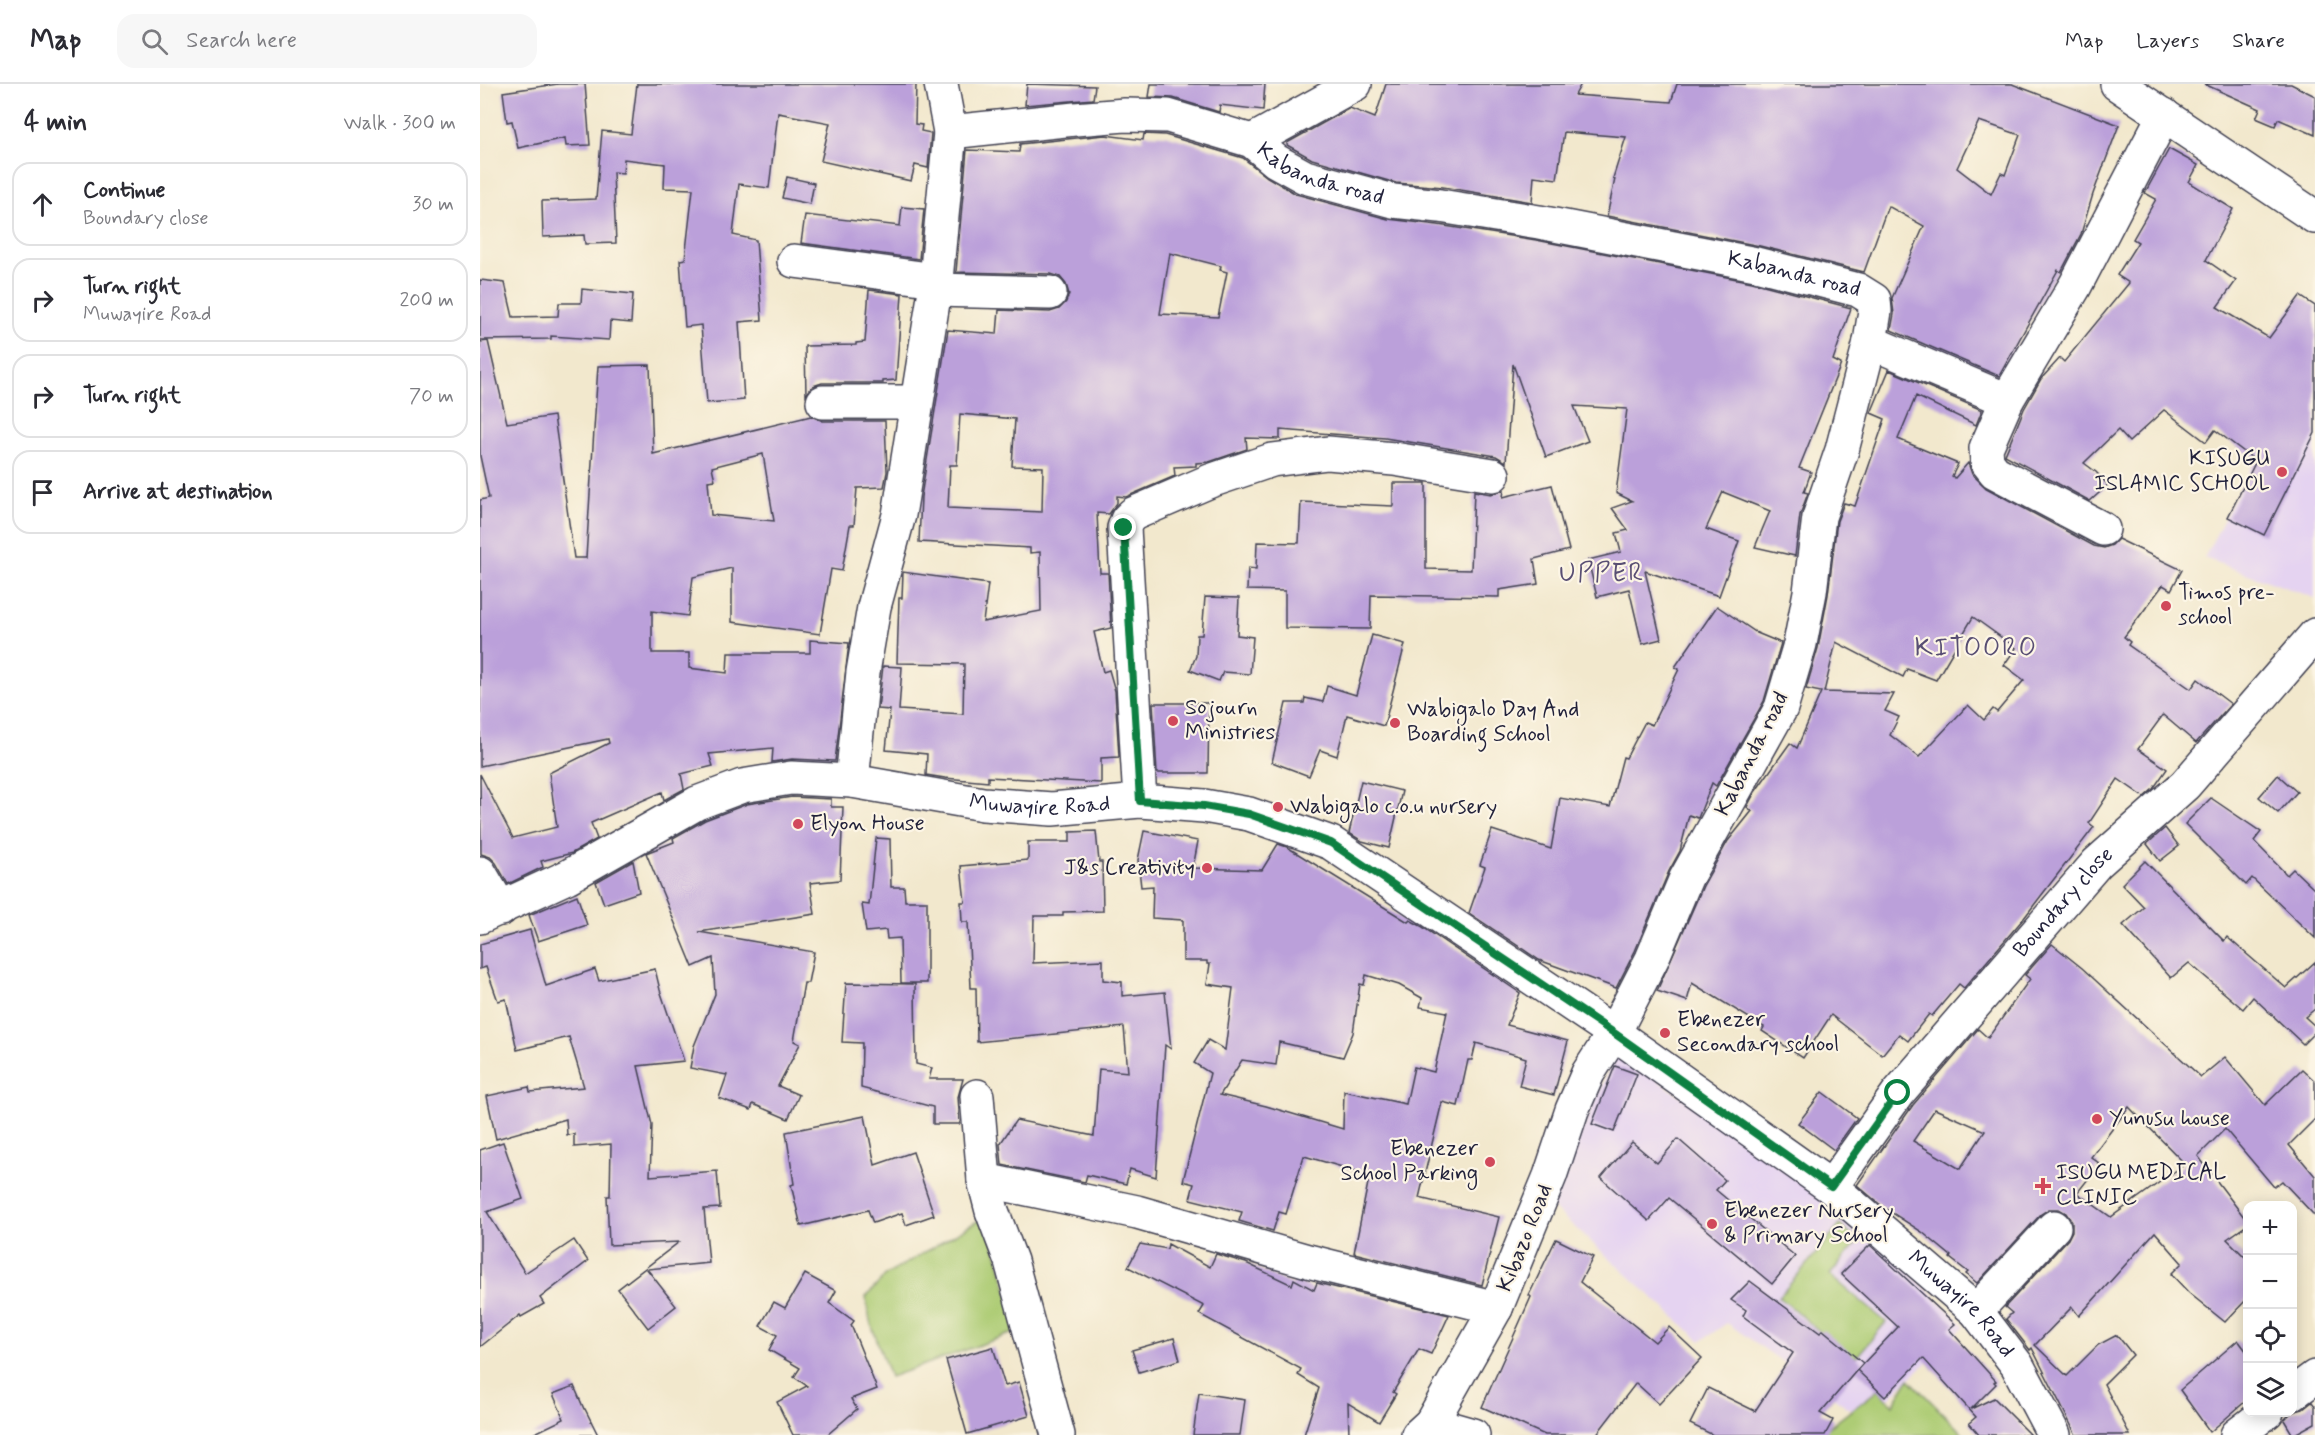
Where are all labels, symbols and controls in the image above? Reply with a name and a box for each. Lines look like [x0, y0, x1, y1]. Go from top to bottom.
search box [117, 14, 537, 68]
text: Map [30, 23, 81, 60]
icon: search [138, 25, 171, 58]
text: Search here [186, 27, 297, 55]
text: Map [2065, 27, 2103, 55]
text: Layers [2136, 27, 2199, 55]
text: Share [2232, 27, 2285, 55]
text: 4 min [24, 106, 87, 140]
text: Walk · 300 m [344, 110, 456, 137]
street label: Kabanda road [1250, 136, 1387, 212]
text: Continue [83, 177, 165, 205]
icon: ahead [26, 188, 59, 221]
text: 30 m [412, 191, 454, 218]
text: Boundary close [83, 205, 209, 232]
street label: Kabanda road [1725, 245, 1863, 304]
text: Turn right [83, 273, 181, 301]
icon: right [26, 284, 59, 317]
text: 200 m [399, 287, 454, 314]
text: Muwayire Road [83, 301, 212, 328]
icon: right [26, 380, 59, 413]
text: Turn right [83, 382, 181, 410]
text: 70 m [409, 383, 454, 410]
place label: KISUGU ISLAMIC SCHOOL [2094, 445, 2270, 498]
marker: KISUGU ISLAMIC SCHOOL [2275, 465, 2289, 479]
icon: arrive [26, 476, 59, 509]
text: Arrive at destination [83, 478, 273, 506]
route end [1110, 514, 1136, 540]
district label: UPPER [1559, 557, 1645, 591]
place label: Timos pre- school [2178, 579, 2275, 632]
marker: Timos pre- school [2159, 599, 2173, 613]
district label: KITOORO [1914, 632, 2038, 666]
street label: Kabanda road [1709, 687, 1795, 821]
place label: Sojourn Ministries [1185, 694, 1275, 747]
place label: Wabigalo Day And Boarding School [1407, 696, 1579, 752]
marker: Sojourn Ministries [1166, 714, 1180, 728]
marker: Wabigalo Day And Boarding School [1388, 716, 1402, 730]
street label: Muwayire Road [967, 788, 1111, 823]
place label: Wabigalo c.o.u nursery [1290, 793, 1497, 824]
marker: Wabigalo c.o.u nursery [1271, 800, 1285, 814]
place label: Elyon House [810, 810, 925, 838]
marker: Elyon House [791, 817, 805, 831]
street label: Boundary close [2007, 841, 2119, 963]
place label: J&s Creativity [1064, 854, 1195, 882]
marker: J&s Creativity [1200, 861, 1214, 875]
place label: Ebenezer Secondary school [1677, 1006, 1839, 1059]
marker: Ebenezer Secondary school [1658, 1026, 1672, 1040]
route start [1884, 1079, 1910, 1105]
place label: Yunusu house [2109, 1105, 2230, 1133]
marker: Yunusu house [2090, 1112, 2104, 1126]
place label: Ebenezer School Parking [1340, 1135, 1479, 1191]
marker: Ebenezer School Parking [1483, 1155, 1497, 1169]
place label: ISUGU MEDICAL CLINIC [2056, 1159, 2227, 1212]
marker: ISUGU MEDICAL CLINIC [2034, 1177, 2052, 1195]
street label: Kibazo Road [1491, 1180, 1559, 1296]
place label: Ebenezer Nursery & Primary School [1724, 1197, 1894, 1250]
map controls [2243, 1201, 2297, 1417]
button: + [2243, 1201, 2297, 1255]
marker: Ebenezer Nursery & Primary School [1705, 1217, 1719, 1231]
street label: Muwayire Road [1901, 1244, 2021, 1364]
button: − [2243, 1255, 2297, 1309]
button: locate [2243, 1309, 2297, 1363]
button: layers [2243, 1363, 2297, 1417]

